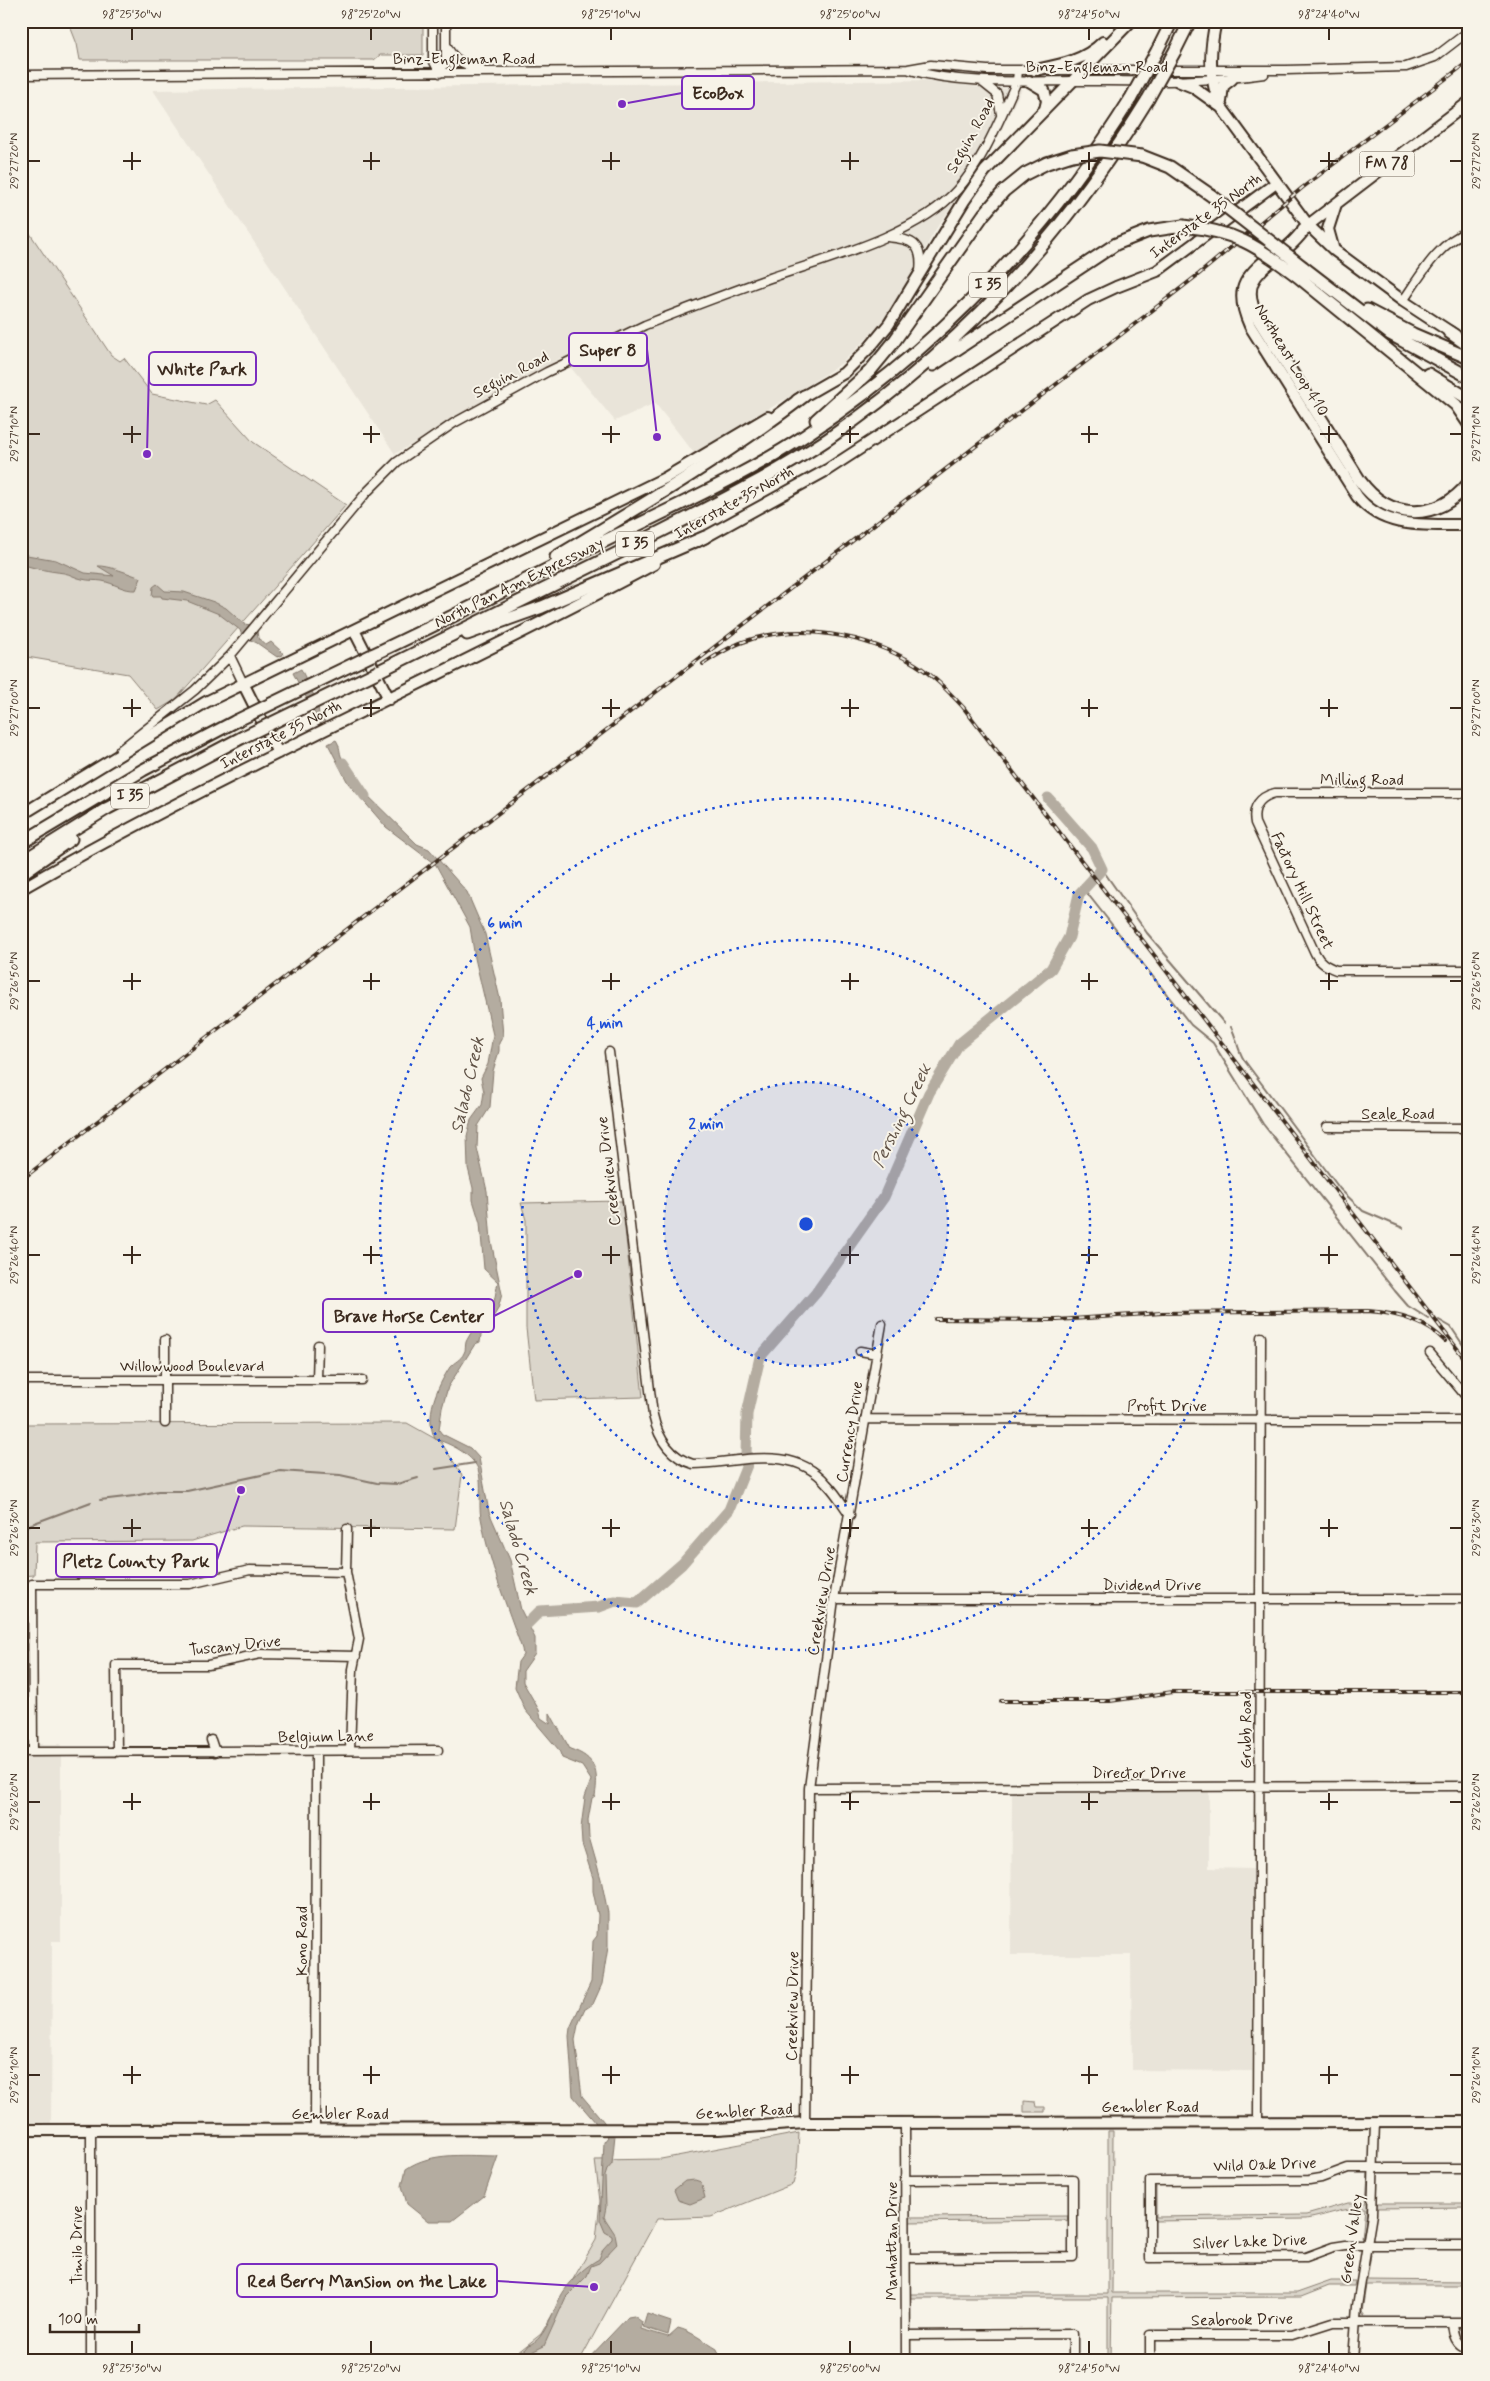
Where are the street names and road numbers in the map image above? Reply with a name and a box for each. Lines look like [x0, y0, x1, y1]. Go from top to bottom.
street label: Binz-Engleman Road [393, 49, 535, 71]
street label: Binz-Engleman Road [1026, 57, 1168, 79]
street label: Seguin Road [942, 95, 1001, 178]
road number: FM 78 [1360, 152, 1414, 176]
street label: Interstate 35 North [1146, 168, 1266, 264]
road number: I 35 [969, 272, 1007, 298]
street label: Northeast Loop 410 [1249, 300, 1333, 420]
street label: Seguin Road [469, 346, 553, 405]
street label: Interstate 35 North [670, 461, 798, 545]
road number: I 35 [616, 532, 654, 556]
street label: North Pan Am Expressway [431, 533, 607, 633]
street label: Interstate 35 North [217, 695, 345, 775]
street label: Milling Road [1320, 770, 1404, 792]
road number: I 35 [111, 784, 149, 808]
street label: Factory Hill Street [1266, 829, 1339, 953]
street label: Seale Road [1361, 1104, 1435, 1125]
street label: Creekview Drive [592, 1115, 626, 1227]
street label: Willowwood Boulevard [120, 1356, 264, 1377]
street label: Currency Drive [832, 1380, 868, 1484]
street label: Profit Drive [1127, 1396, 1207, 1417]
street label: Creekview Drive [803, 1545, 841, 1657]
street label: Dividend Drive [1103, 1575, 1202, 1596]
street label: Tuscany Drive [188, 1631, 282, 1661]
street label: Grubb Road [1236, 1691, 1257, 1769]
street label: Belgium Lane [278, 1726, 374, 1749]
street label: Director Drive [1092, 1763, 1186, 1784]
street label: Kono Road [292, 1906, 313, 1976]
street label: Creekview Drive [782, 1951, 804, 2061]
street label: Gembler Road [1101, 2097, 1199, 2118]
street label: Gembler Road [695, 2099, 793, 2125]
street label: Gembler Road [291, 2104, 389, 2125]
street label: Wild Oak Drive [1213, 2153, 1317, 2177]
street label: Manhattan Drive [882, 2182, 903, 2300]
street label: Green Valley [1335, 2193, 1369, 2285]
street label: Timilo Drive [67, 2206, 88, 2284]
street label: Silver Lake Drive [1192, 2229, 1308, 2255]
street label: Seabrook Drive [1191, 2309, 1293, 2331]

